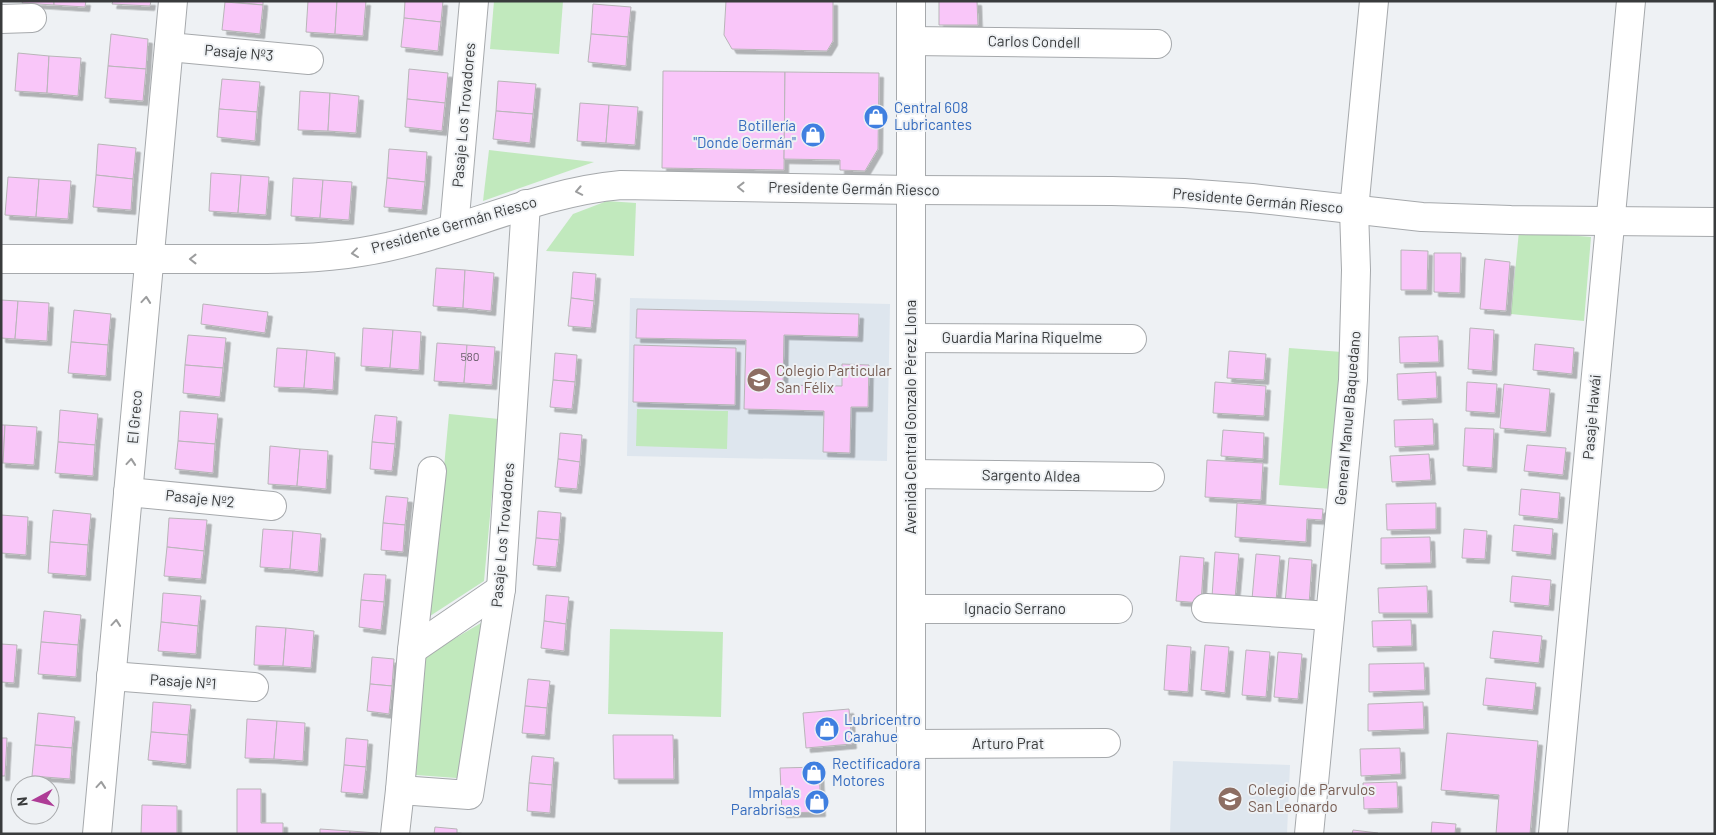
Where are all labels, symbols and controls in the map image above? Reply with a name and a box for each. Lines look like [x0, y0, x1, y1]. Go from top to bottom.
street label: Carlos Condell [988, 31, 1080, 51]
street label: Pasaje Nº3 [204, 40, 274, 64]
street label: Pasaje Los Trovadores [448, 42, 478, 188]
place label: Central 608 Lubricantes [894, 98, 972, 133]
shop icon: Central 608 Lubricantes [863, 104, 889, 130]
place label: Botillería "Donde Germán" [693, 116, 796, 151]
shop icon: Botillería "Donde Germán" [800, 122, 826, 148]
street label: Presidente Germán Riesco [768, 178, 940, 198]
one-way arrow [736, 182, 744, 192]
street label: Presidente Germán Riesco [1172, 184, 1344, 216]
one-way arrow [574, 185, 583, 195]
street label: Presidente Germán Riesco [369, 192, 539, 256]
one-way arrow [351, 247, 359, 258]
one-way arrow [188, 254, 196, 264]
one-way arrow [140, 295, 151, 303]
street label: Avenida Central Gonzalo Pérez Llona [901, 300, 919, 534]
street label: Guardia Marina Riquelme [942, 328, 1102, 346]
street label: General Manuel Baquedano [1330, 330, 1364, 506]
house number: 580 [460, 349, 480, 363]
place label: Colegio Particular San Félix [776, 361, 892, 396]
school or university icon: Colegio Particular San Félix [746, 367, 772, 393]
street label: Pasaje Hawái [1578, 374, 1604, 460]
street label: El Greco [123, 389, 145, 445]
one-way arrow [125, 457, 136, 465]
street label: Pasaje Los Trovadores [487, 462, 517, 608]
street label: Sargento Aldea [982, 465, 1080, 485]
street label: Pasaje Nº2 [165, 485, 236, 511]
street label: Ignacio Serrano [964, 599, 1066, 617]
one-way arrow [110, 619, 121, 627]
street label: Pasaje Nº1 [149, 670, 217, 692]
place label: Lubricentro Carahue [844, 710, 921, 745]
shop icon: Lubricentro Carahue [814, 716, 840, 742]
street label: Arturo Prat [972, 734, 1044, 752]
place label: Rectificadora Motores [832, 754, 920, 789]
shop icon: Rectificadora Motores [801, 760, 827, 786]
north arrow [10, 775, 60, 825]
place label: Colegio de Parvulos San Leonardo [1248, 780, 1375, 815]
one-way arrow [96, 781, 107, 789]
place label: Impala's Parabrisas [731, 783, 800, 818]
school or university icon: Colegio de Parvulos San Leonardo [1217, 786, 1243, 812]
shop icon: Impala's Parabrisas [804, 789, 830, 815]
text: N [13, 796, 31, 807]

